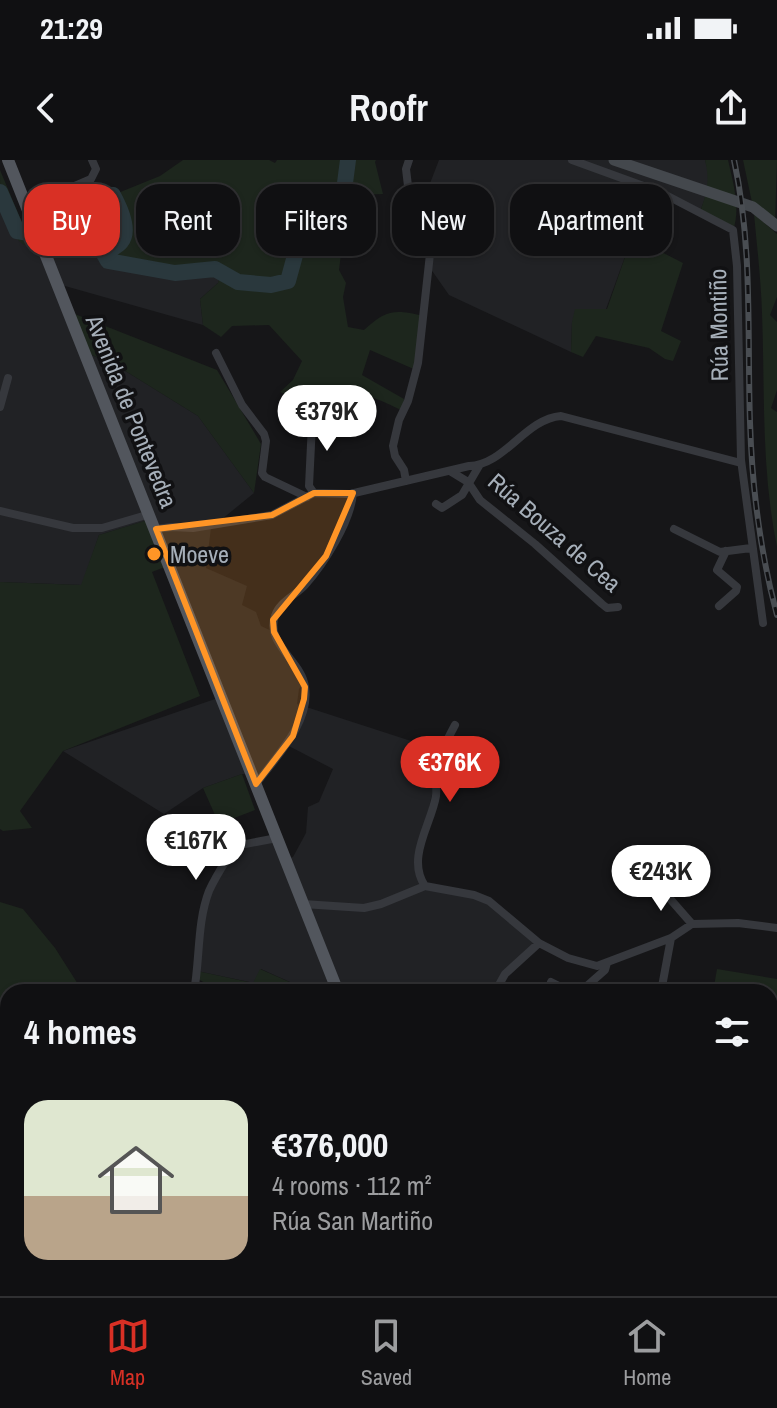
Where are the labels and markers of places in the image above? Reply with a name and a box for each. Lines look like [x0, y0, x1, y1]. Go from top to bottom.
pin: €379K [271, 385, 383, 453]
place label: Moeve [170, 538, 229, 570]
marker: Moeve [145, 545, 163, 563]
pin: €376K [394, 736, 506, 804]
pin: €167K [140, 814, 252, 882]
pin: €243K [605, 845, 717, 913]

